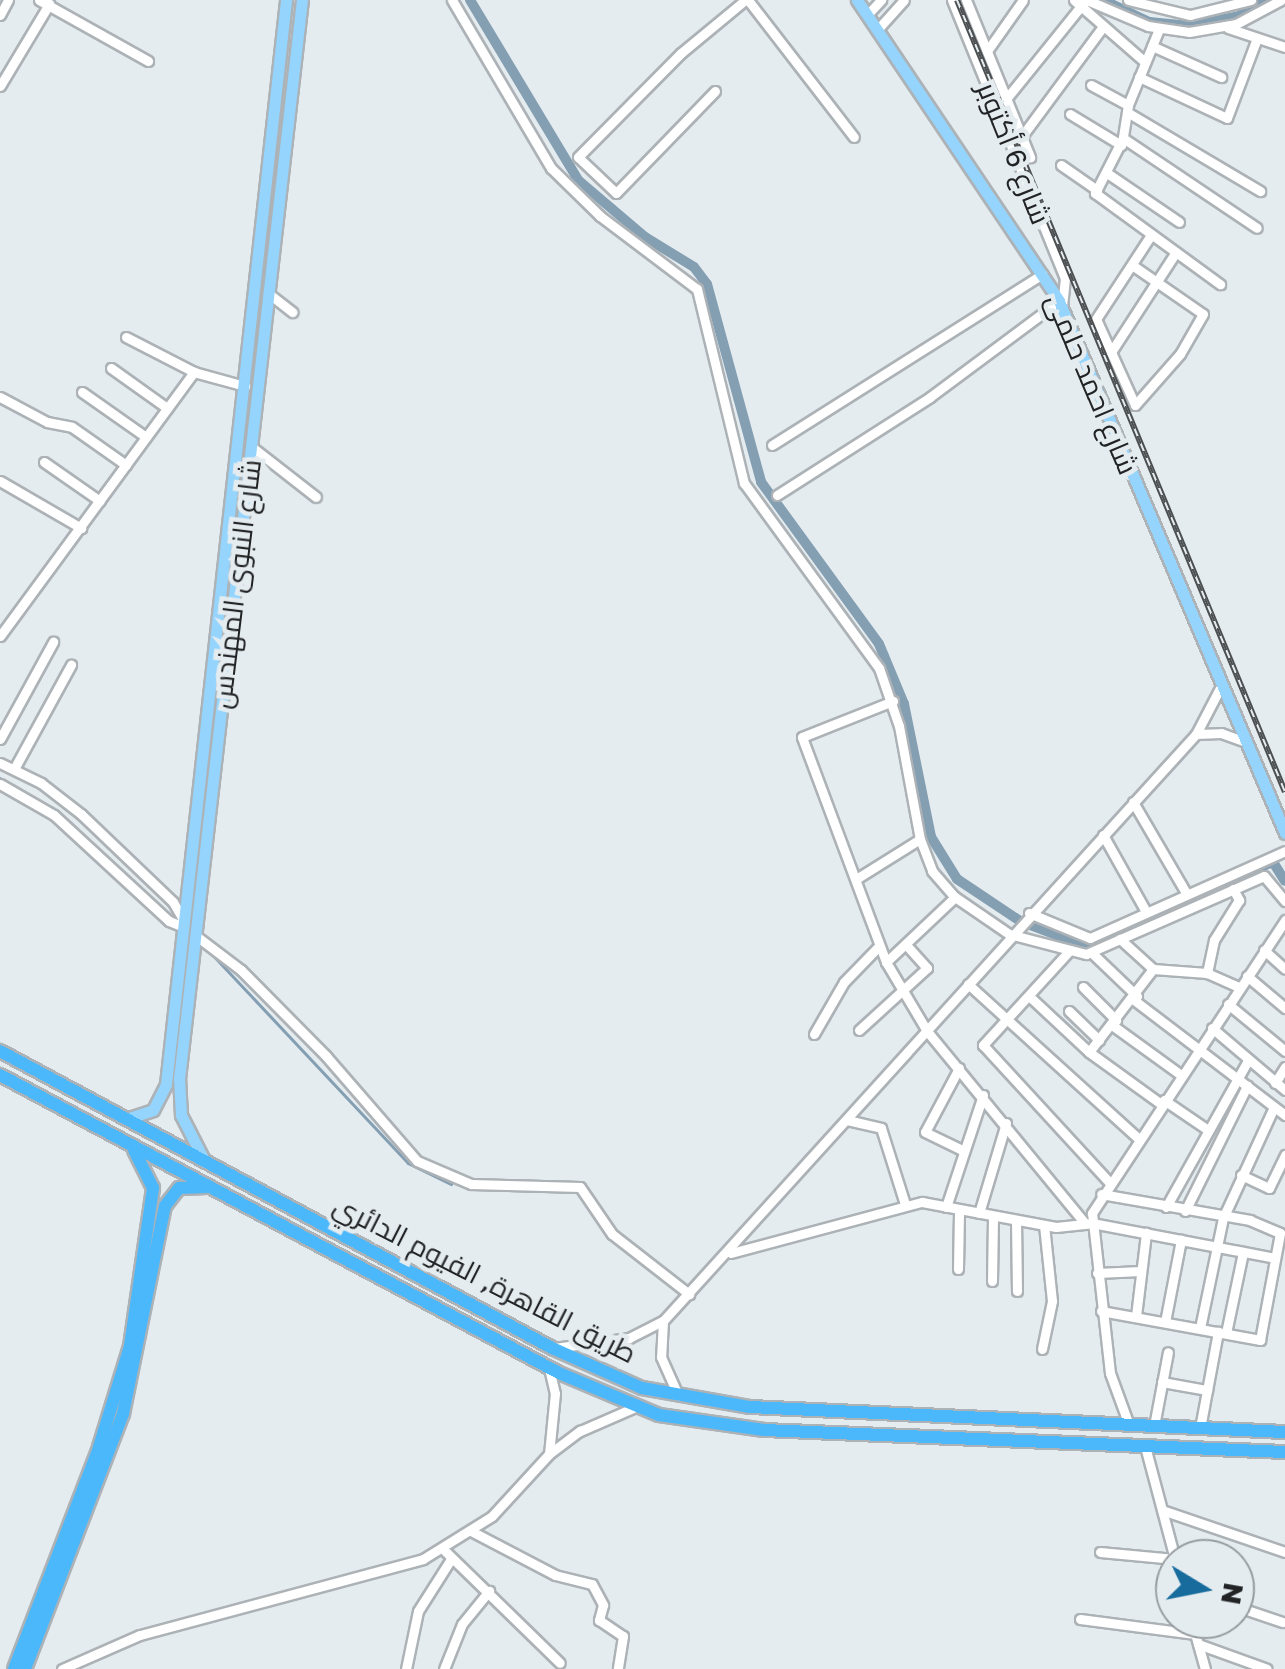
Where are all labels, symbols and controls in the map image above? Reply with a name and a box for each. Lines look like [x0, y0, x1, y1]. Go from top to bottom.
street label: شارع 6 أكتوبر [970, 77, 1058, 229]
street label: شارع احمد حلمى [1039, 289, 1145, 479]
street label: شارع النبوى المهندس [204, 457, 268, 711]
street label: طريق القاهرة, الفيوم الدائري [328, 1188, 642, 1370]
north arrow [1155, 1539, 1255, 1639]
text: N [1215, 1581, 1251, 1607]

